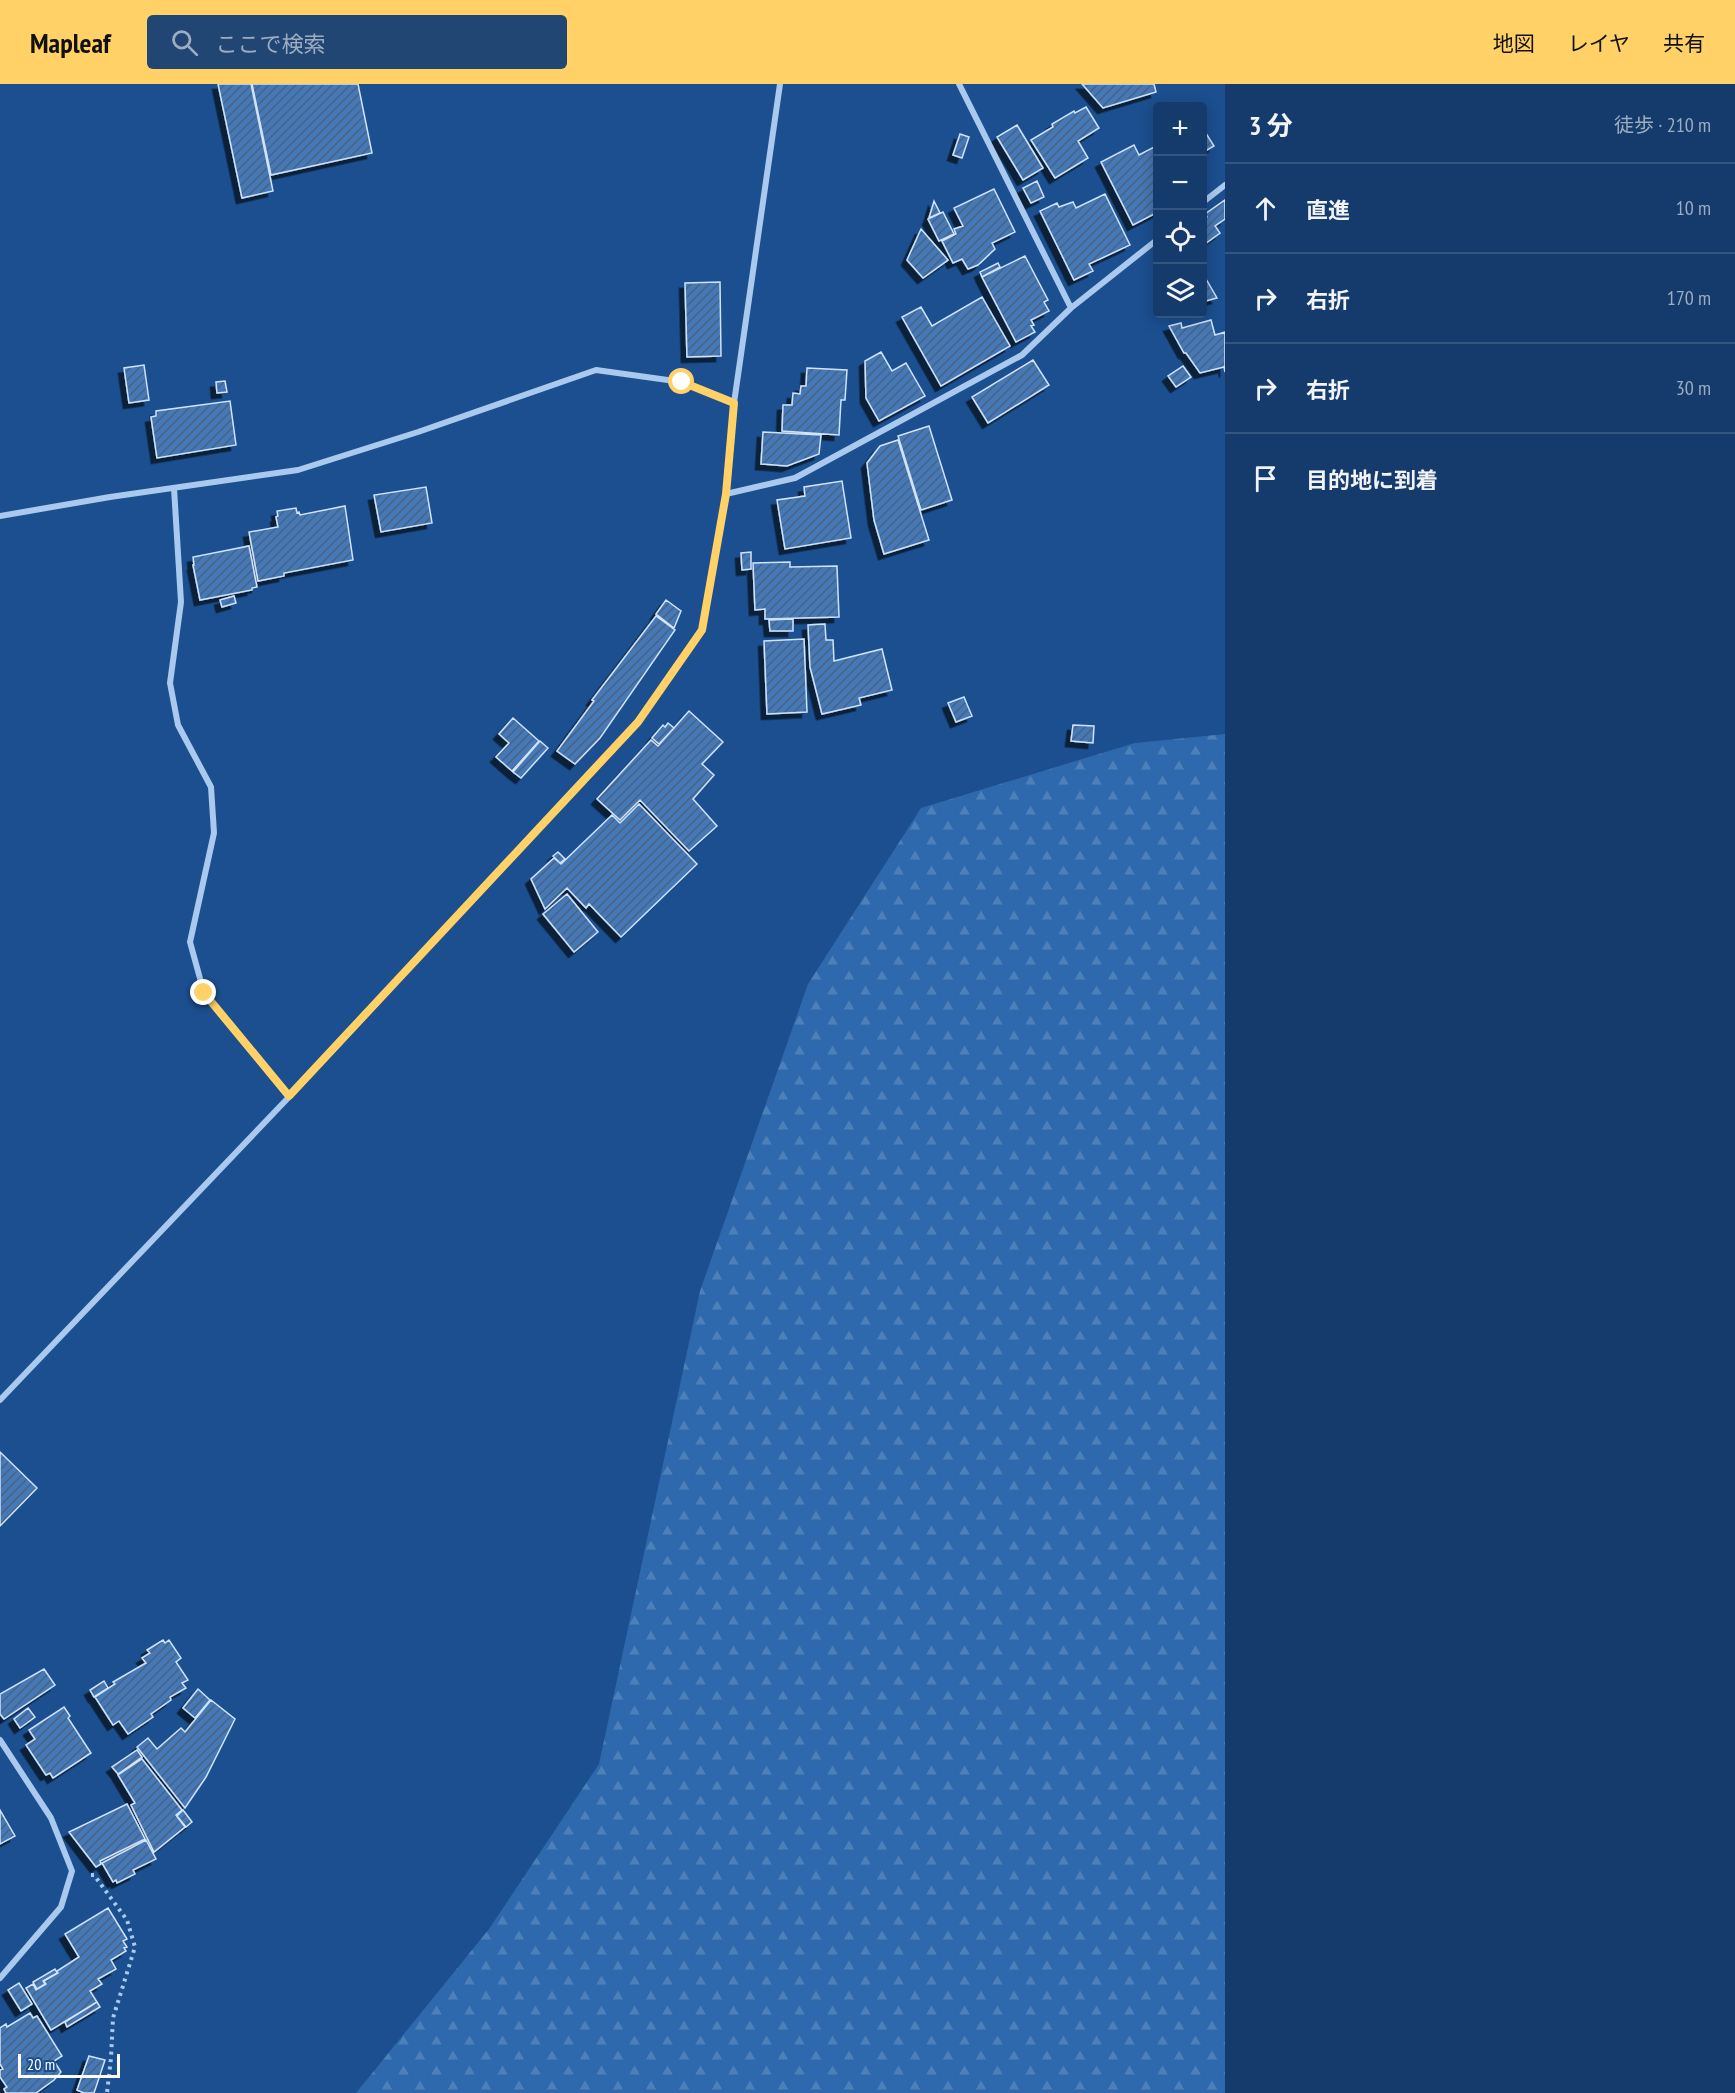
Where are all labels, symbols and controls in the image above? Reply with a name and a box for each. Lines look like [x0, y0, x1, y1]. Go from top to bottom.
search box [147, 15, 567, 69]
text: Mapleaf [30, 24, 111, 61]
icon: search [168, 26, 201, 59]
text: ここで検索 [216, 30, 326, 58]
text: 地図 [1493, 30, 1535, 57]
text: レイヤ [1568, 30, 1630, 57]
text: 共有 [1663, 30, 1705, 57]
map controls [1153, 102, 1207, 318]
button: + [1153, 102, 1207, 156]
text: 3 分 [1249, 109, 1293, 142]
text: 徒歩 · 210 m [1614, 112, 1711, 138]
button: − [1153, 156, 1207, 210]
icon: ahead [1249, 192, 1282, 225]
text: 10 m [1676, 195, 1711, 221]
text: 直進 [1306, 196, 1350, 224]
button: locate [1153, 210, 1207, 264]
button: layers [1153, 264, 1207, 318]
icon: right [1249, 282, 1282, 315]
text: 170 m [1667, 285, 1711, 311]
text: 右折 [1306, 286, 1350, 314]
route start [668, 368, 694, 394]
icon: right [1249, 372, 1282, 405]
text: 30 m [1676, 375, 1711, 401]
text: 右折 [1306, 376, 1350, 404]
icon: arrive [1249, 462, 1282, 495]
text: 目的地に到着 [1306, 466, 1438, 494]
route end [190, 979, 216, 1005]
scale bar [18, 2051, 120, 2078]
text: 20 m [27, 2054, 55, 2074]

